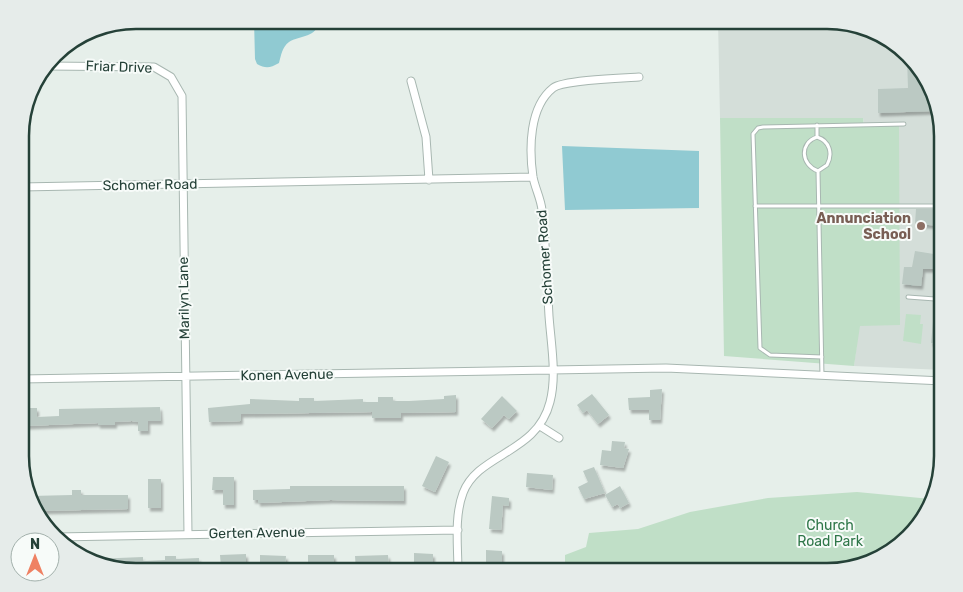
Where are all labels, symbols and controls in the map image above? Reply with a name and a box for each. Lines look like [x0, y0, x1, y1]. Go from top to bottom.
street label: Friar Drive [85, 57, 153, 77]
street label: Schomer Road [102, 176, 198, 194]
street label: Schomer Road [533, 209, 557, 305]
place label: Annunciation School [816, 210, 911, 243]
marker: Annunciation School [915, 220, 927, 232]
street label: Marilyn Lane [175, 256, 193, 339]
street label: Konen Avenue [240, 366, 334, 384]
park label: Church Road Park [797, 517, 864, 550]
street label: Gerten Avenue [209, 524, 306, 542]
north arrow [10, 532, 60, 582]
text: N [30, 536, 40, 553]

